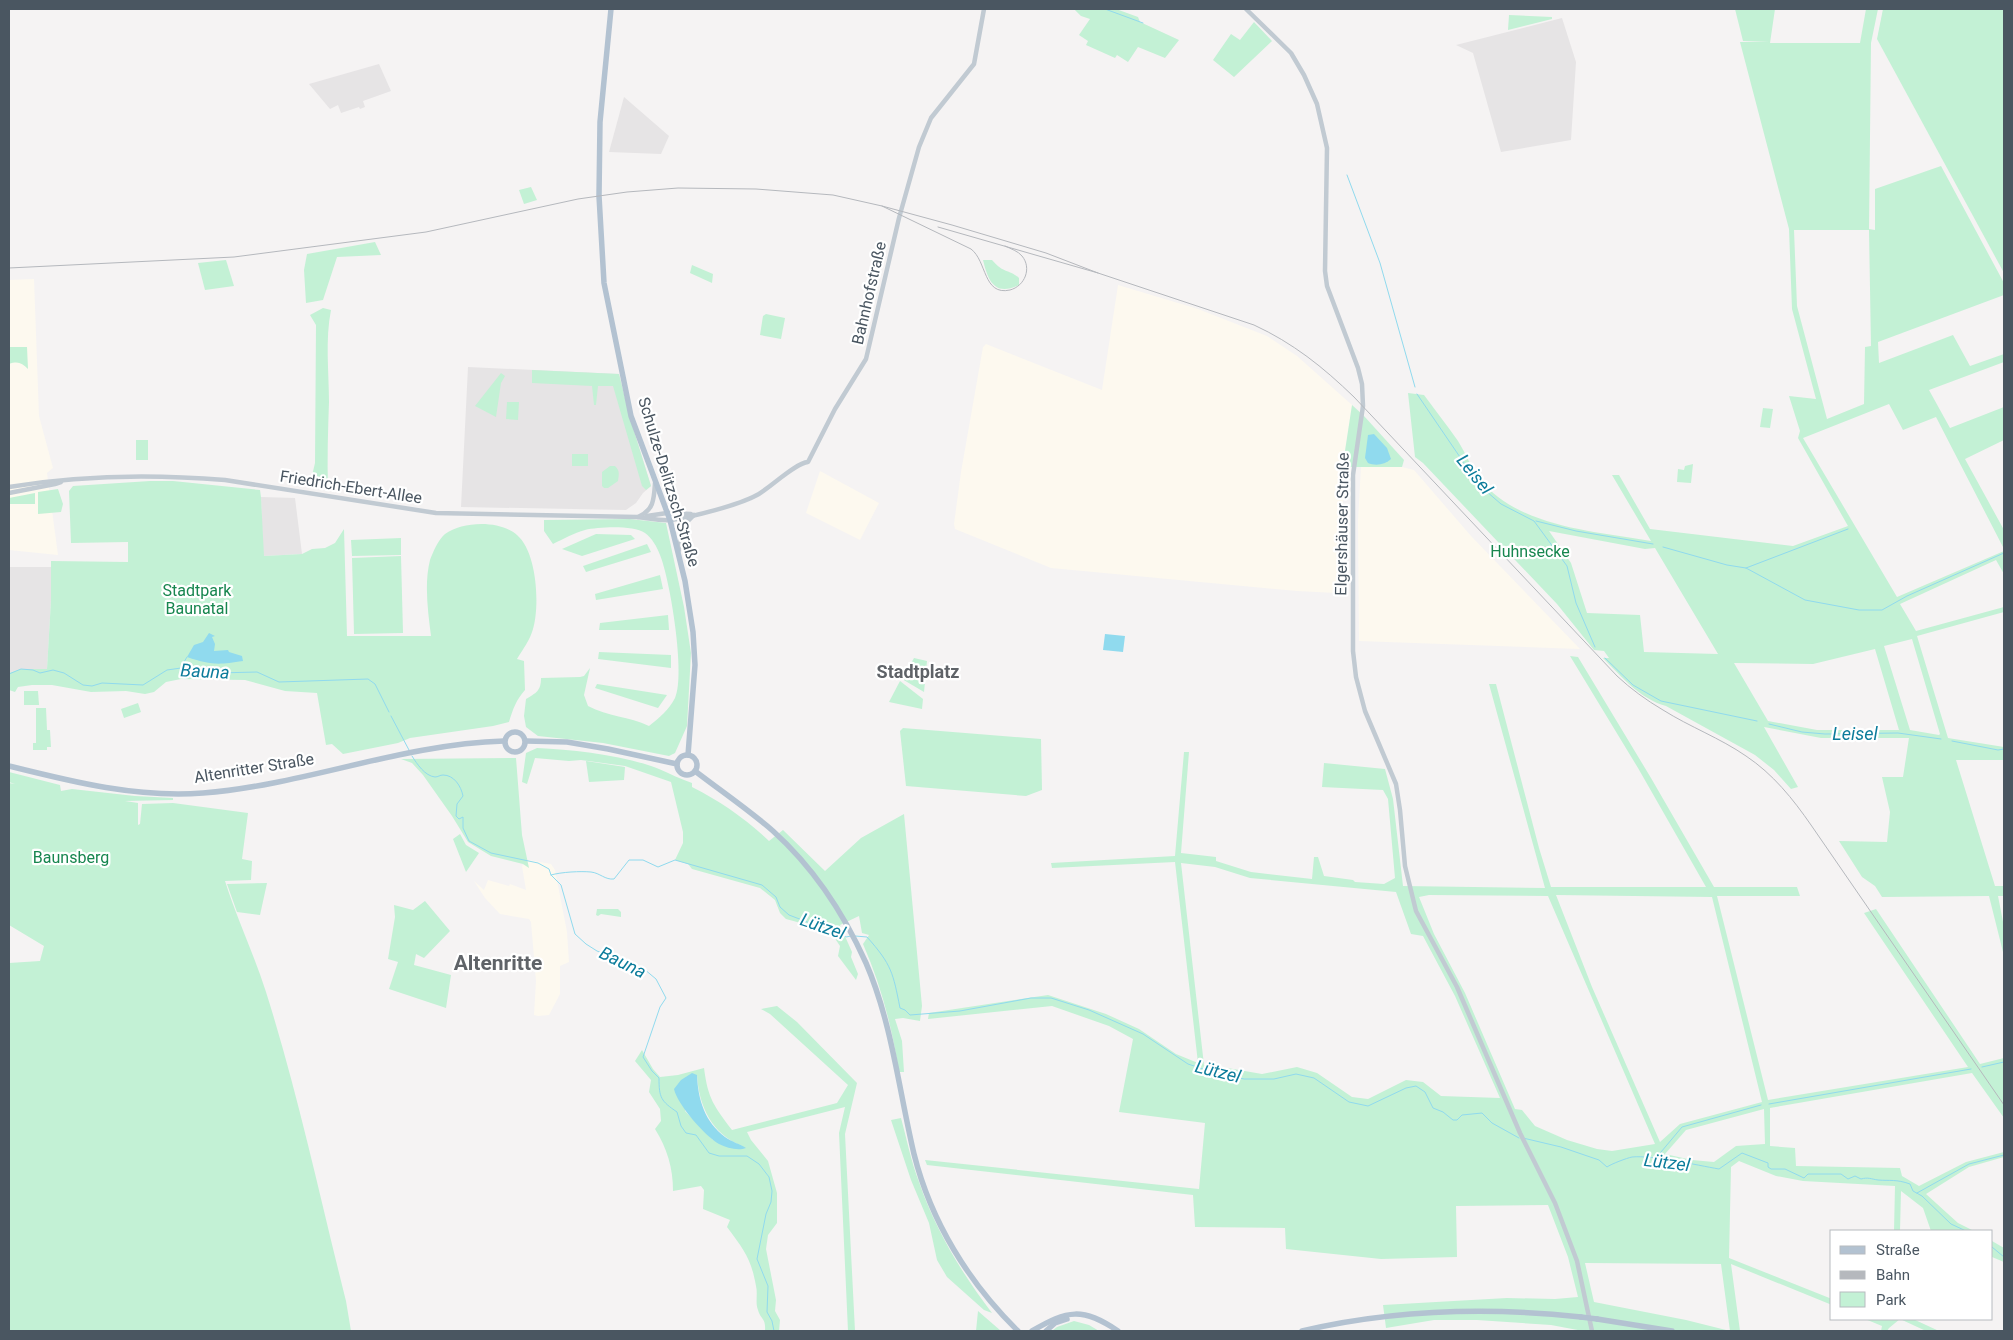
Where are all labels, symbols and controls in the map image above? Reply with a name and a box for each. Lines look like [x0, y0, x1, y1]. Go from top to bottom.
street label: Bahnhofstraße [848, 240, 890, 346]
street label: Schulze-Delitzsch-Straße [634, 395, 704, 569]
water label: Leisel [1453, 450, 1498, 499]
street label: Elgershäuser Straße [1331, 452, 1353, 596]
street label: Friedrich-Ebert-Allee [279, 466, 423, 508]
park label: Huhnsecke [1490, 542, 1570, 561]
park label: Stadtpark Baunatal [163, 581, 232, 618]
water label: Bauna [180, 659, 230, 683]
district label: Stadtplatz [877, 661, 959, 682]
water label: Leisel [1832, 723, 1878, 744]
street label: Altenritter Straße [193, 749, 315, 787]
park label: Baunsberg [33, 848, 109, 867]
water label: Lützel [798, 909, 849, 944]
water label: Bauna [596, 942, 650, 982]
district label: Altenritte [454, 951, 542, 975]
water label: Lützel [1193, 1055, 1244, 1087]
water label: Lützel [1643, 1149, 1692, 1175]
legend [1830, 1230, 1993, 1320]
text: Straße [1876, 1241, 1920, 1259]
text: Bahn [1876, 1266, 1910, 1284]
text: Park [1876, 1291, 1907, 1309]

